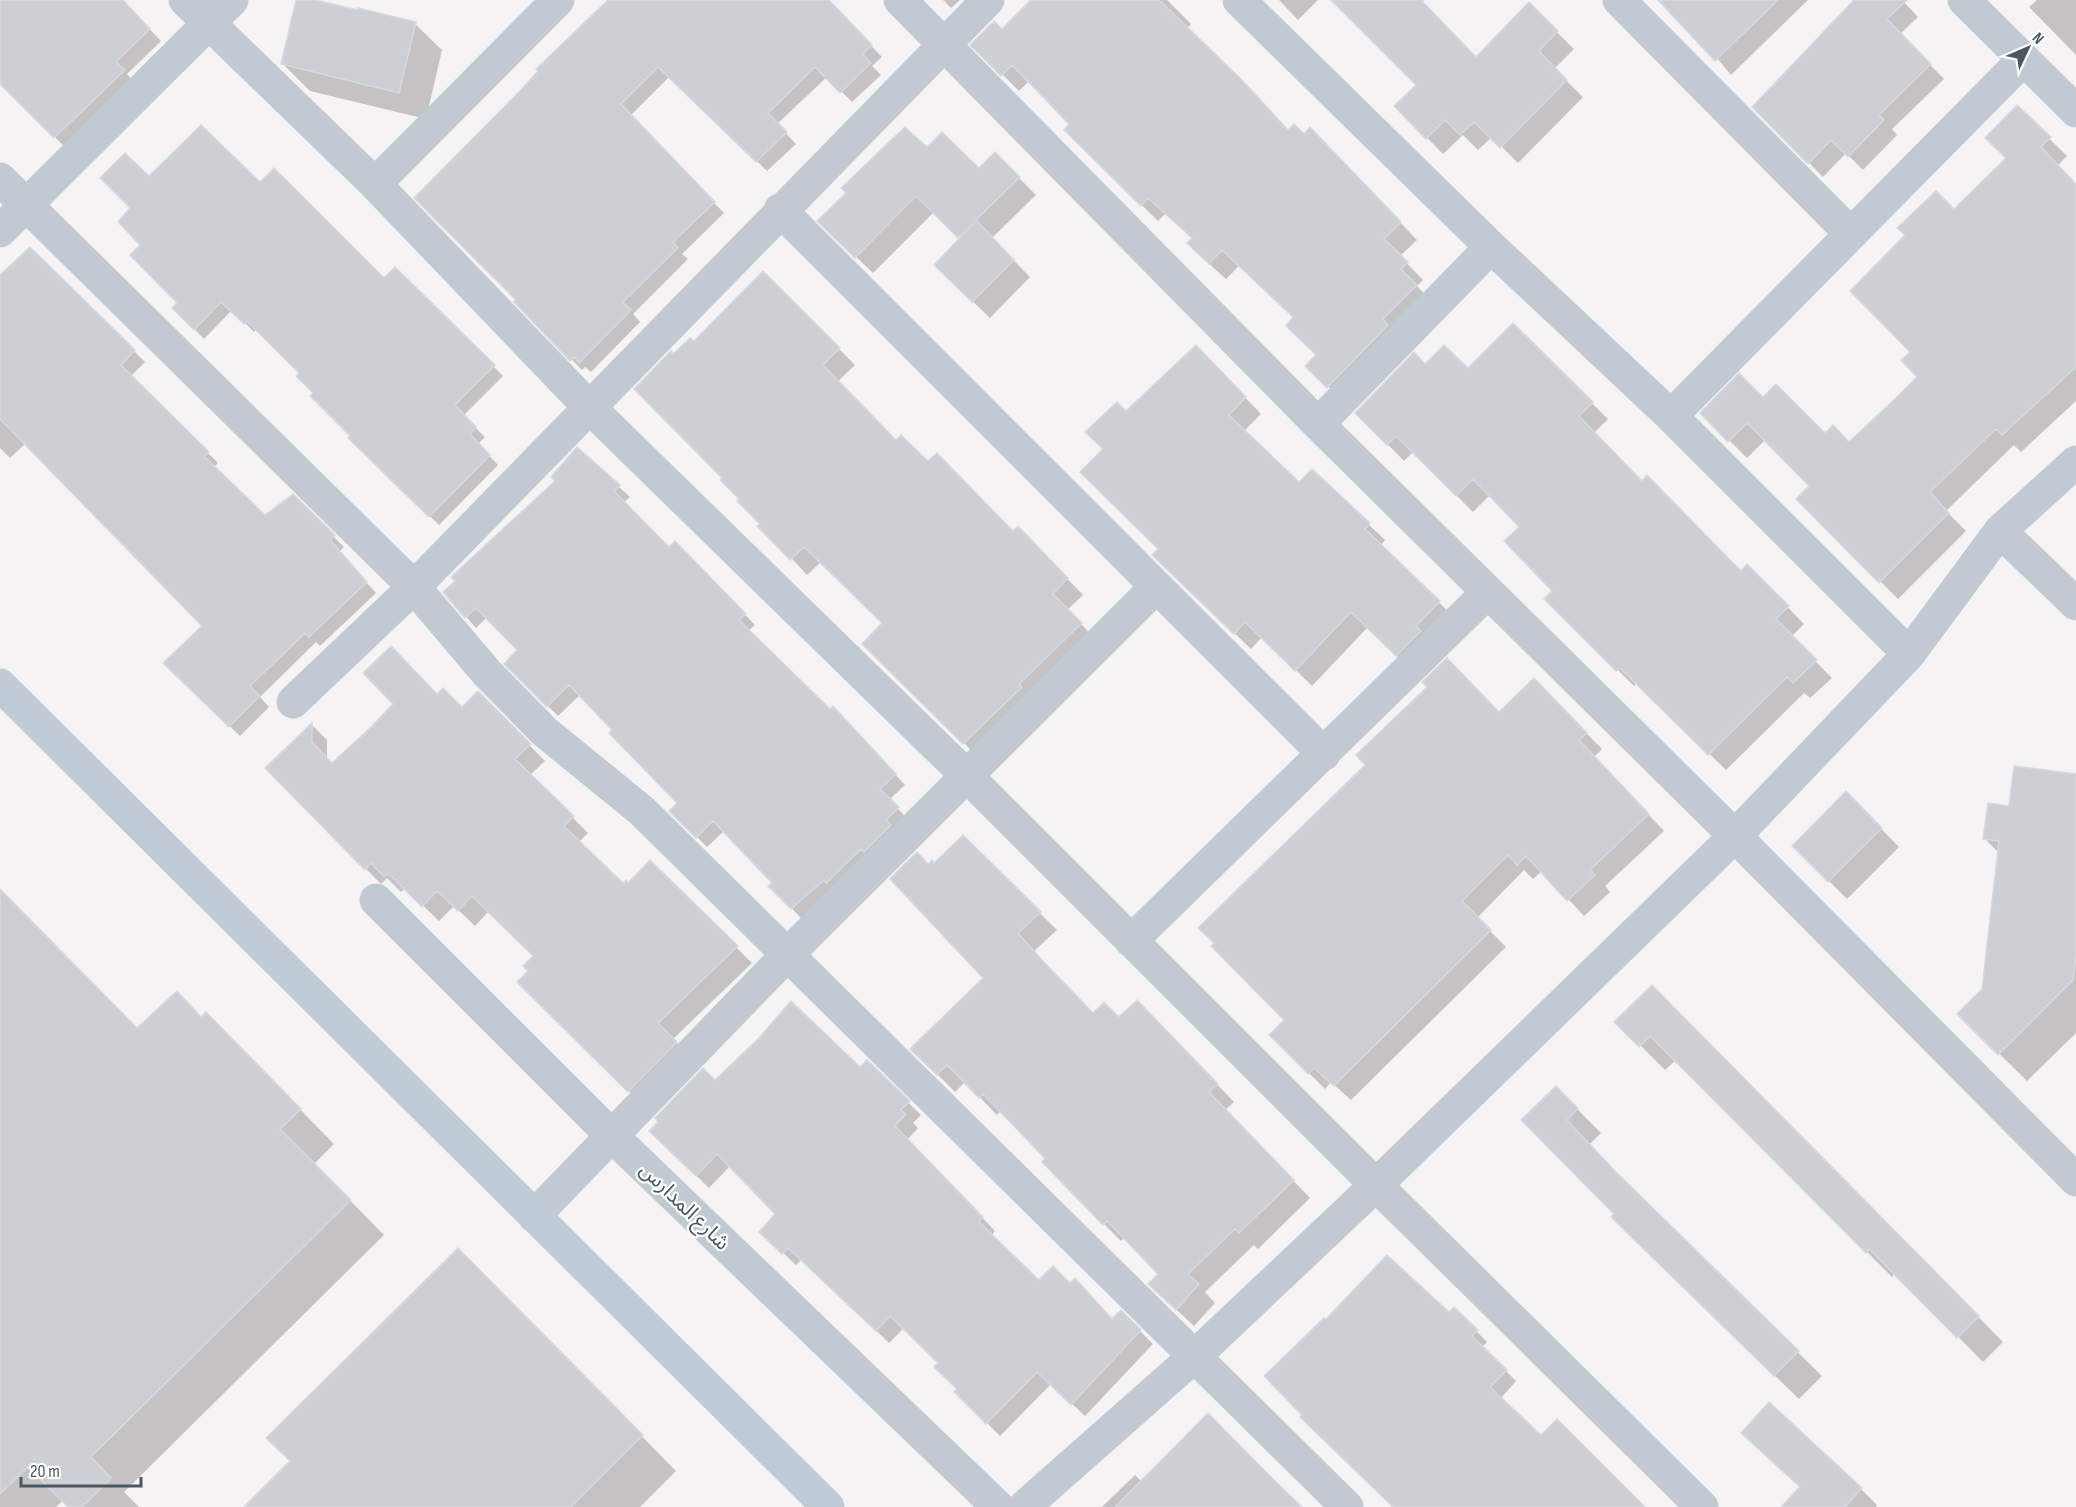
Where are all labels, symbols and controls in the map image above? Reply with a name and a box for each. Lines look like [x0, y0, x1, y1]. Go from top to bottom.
north arrow [1998, 18, 2058, 78]
text: N [2028, 29, 2048, 48]
street label: شارع المدارس [633, 1157, 735, 1257]
scale bar [21, 1450, 141, 1488]
text: 20 m [30, 1461, 60, 1482]

